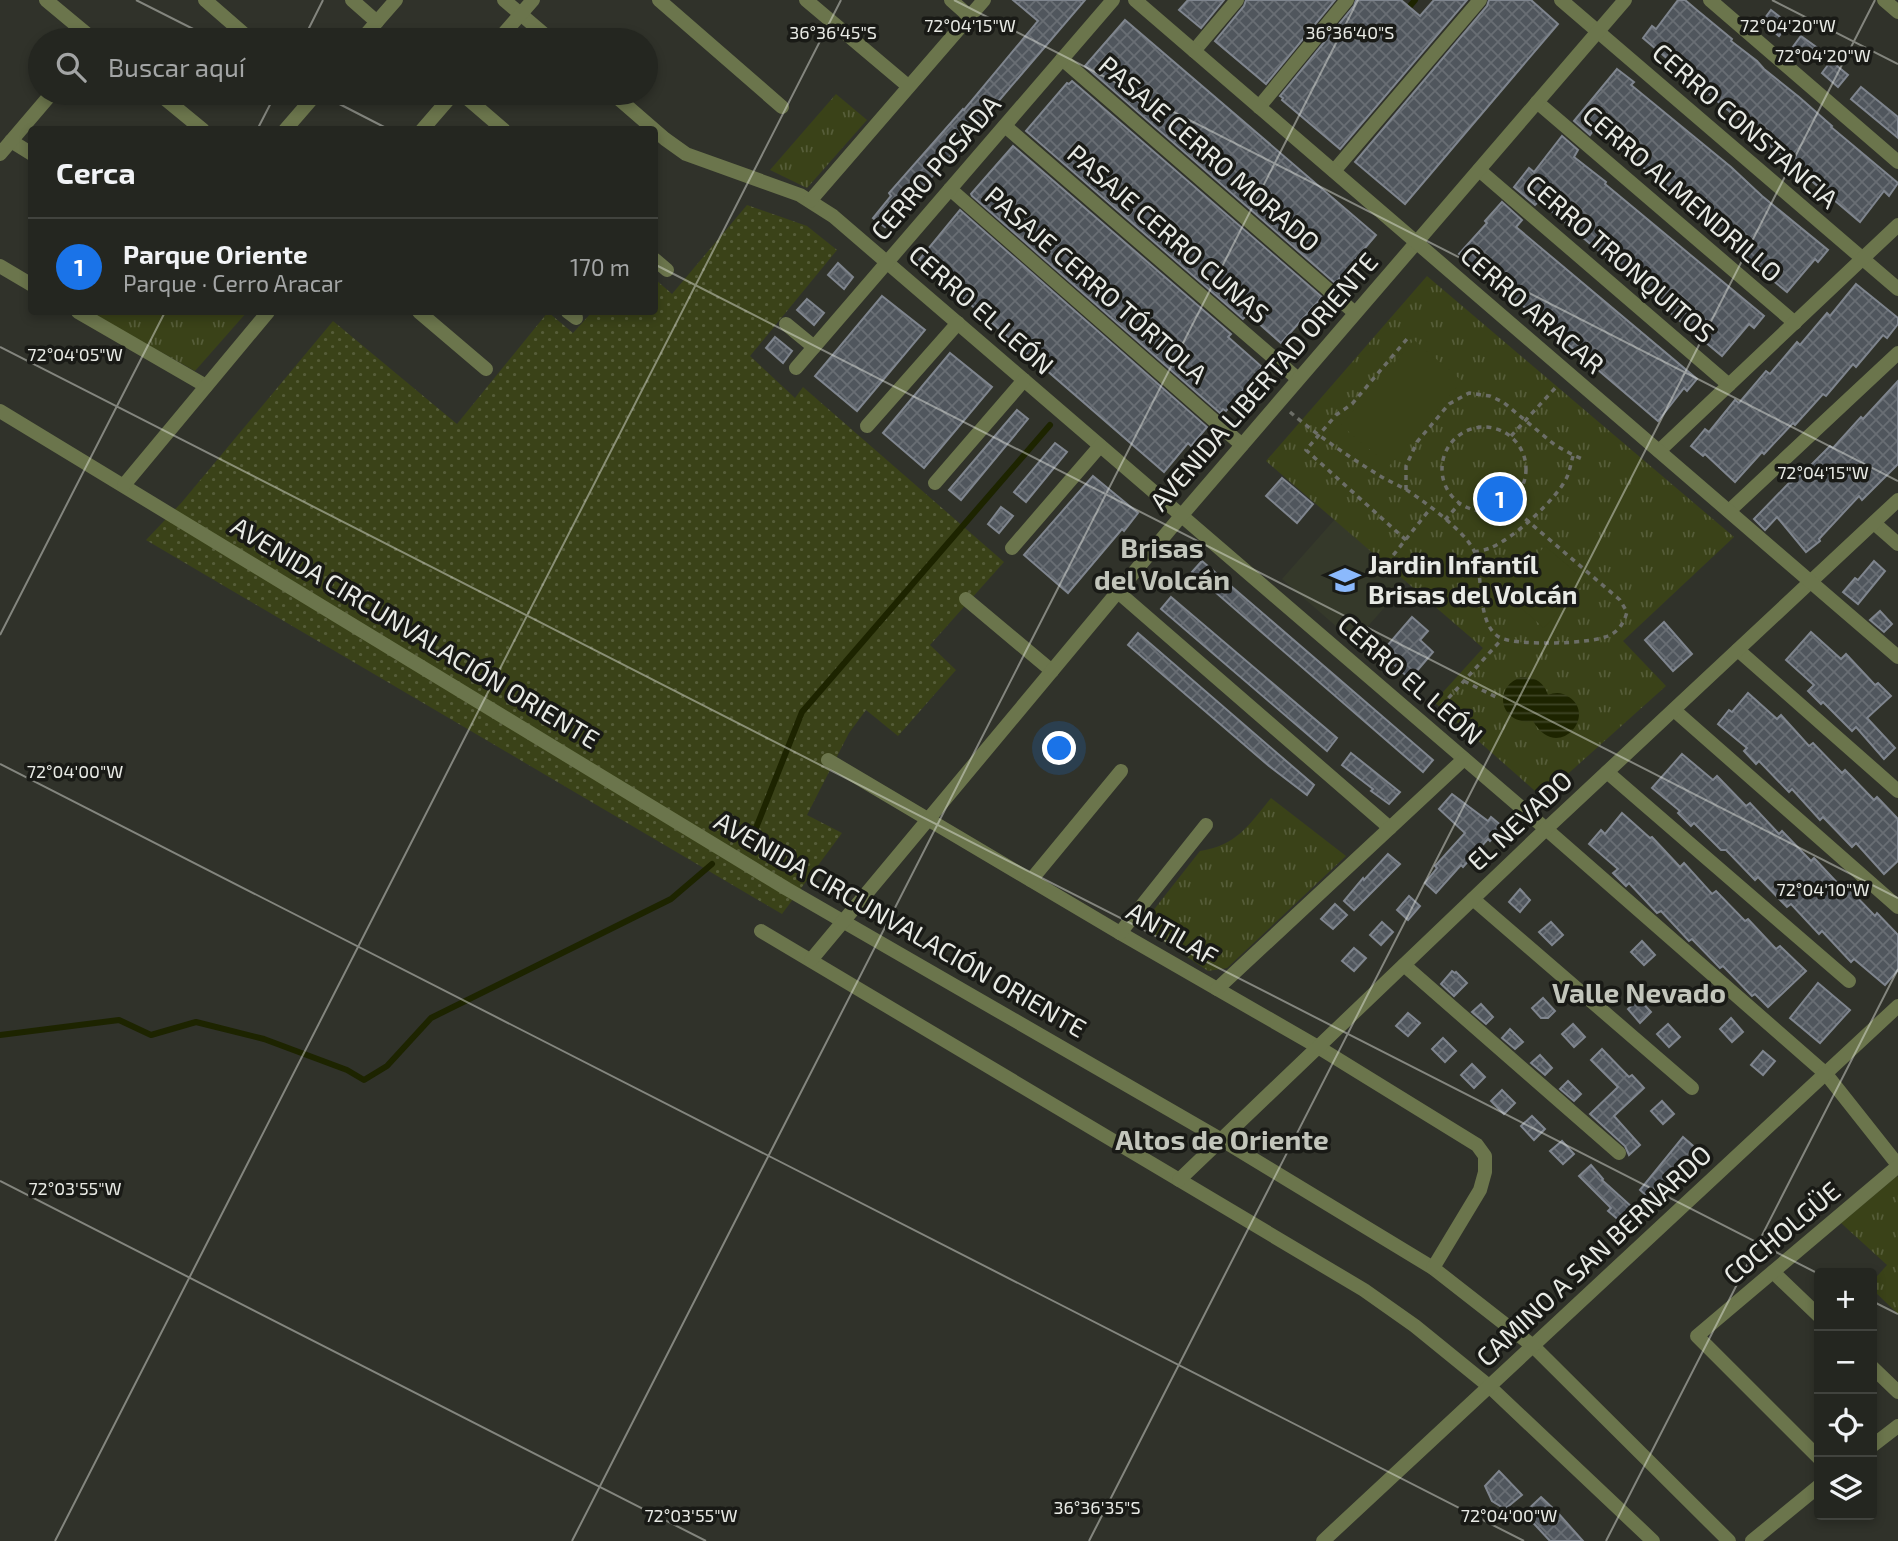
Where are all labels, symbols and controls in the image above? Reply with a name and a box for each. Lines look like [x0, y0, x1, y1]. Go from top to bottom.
text: 72°04'15"W [924, 14, 1016, 36]
text: 72°04'20"W [1740, 14, 1836, 36]
text: 36°36'45"S [789, 21, 877, 43]
text: 36°36'40"S [1306, 21, 1394, 43]
search box [28, 28, 658, 105]
street label: CERRO CONSTANCIA [1647, 36, 1845, 214]
text: 72°04'20"W [1775, 44, 1871, 66]
icon: search [52, 48, 90, 86]
street label: PASAJE CERRO MORADO [1093, 49, 1327, 257]
text: Buscar aquí [108, 51, 245, 82]
street label: CERRO POSADA [864, 88, 1006, 246]
street label: CERRO ALMENDRILLO [1577, 98, 1789, 288]
street label: PASAJE CERRO CUNAS [1062, 137, 1276, 329]
text: Cerca [56, 154, 136, 190]
street label: CERRO TRONQUITOS [1521, 168, 1721, 348]
street label: PASAJE CERRO TÓRTOLA [980, 179, 1214, 389]
text: Parque Oriente [123, 238, 308, 269]
street label: CERRO EL LEÓN [903, 238, 1061, 380]
street label: CERRO ARACAR [1455, 238, 1611, 379]
street label: AVENIDA LIBERTAD ORIENTE [1142, 246, 1383, 516]
text: 1 [74, 253, 84, 281]
text: 170 m [570, 253, 630, 281]
text: Parque · Cerro Aracar [123, 269, 343, 297]
text: 72°04'05"W [27, 343, 123, 365]
text: 72°04'15"W [1777, 461, 1869, 483]
pin: 1 [1477, 473, 1523, 525]
street label: AVENIDA CIRCUNVALACIÓN ORIENTE [226, 509, 605, 754]
district label: Brisas del Volcán [1094, 530, 1230, 596]
place label: Jardin Infantíl Brisas del Volcán [1368, 548, 1577, 609]
school or university icon: Jardin Infantíl Brisas del Volcán [1328, 563, 1362, 597]
street label: CERRO EL LEÓN [1332, 608, 1490, 750]
your location [1042, 731, 1076, 765]
text: 72°04'00"W [27, 760, 123, 782]
street label: EL NEVADO [1460, 764, 1578, 876]
street label: AVENIDA CIRCUNVALACIÓN ORIENTE [709, 804, 1092, 1043]
text: 72°04'10"W [1777, 878, 1869, 900]
street label: ANTILAF [1122, 894, 1224, 971]
district label: Valle Nevado [1552, 975, 1726, 1009]
district label: Altos de Oriente [1115, 1122, 1329, 1156]
street label: CAMINO A SAN BERNARDO [1469, 1138, 1717, 1372]
street label: COCHOLGÜE [1716, 1174, 1846, 1290]
text: 72°03'55"W [28, 1177, 122, 1199]
map controls [1814, 1268, 1877, 1520]
button: + [1814, 1268, 1877, 1331]
button: − [1814, 1331, 1877, 1394]
button: locate [1814, 1394, 1877, 1457]
button: layers [1814, 1457, 1877, 1520]
text: 36°36'35"S [1053, 1496, 1141, 1518]
text: 72°03'55"W [644, 1504, 738, 1526]
text: 72°04'00"W [1461, 1504, 1557, 1526]

